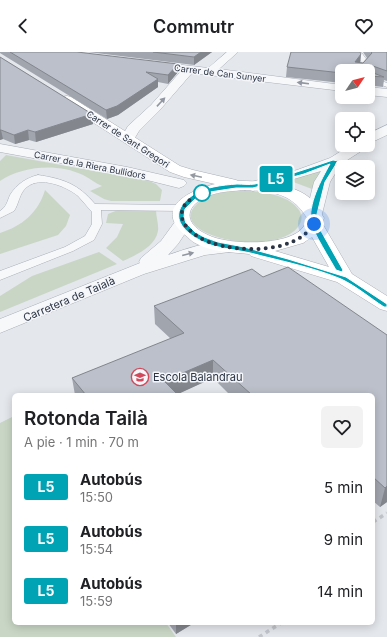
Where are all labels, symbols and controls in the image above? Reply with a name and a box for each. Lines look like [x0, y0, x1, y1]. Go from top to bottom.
icon: back [12, 15, 34, 37]
icon: heart [353, 15, 375, 37]
text: Commutr [153, 16, 234, 37]
street label: Carrer de Can Sunyer [174, 62, 267, 84]
north arrow [335, 64, 375, 104]
map controls [335, 64, 375, 200]
one-way arrow [297, 80, 309, 86]
one-way arrow [156, 97, 166, 107]
street label: Carrer de Sant Gregori [85, 108, 171, 170]
button: locate [335, 112, 375, 152]
street label: Carrer de la Riera Bullidors [33, 149, 147, 181]
button: layers [335, 160, 375, 200]
line badge: L5 [258, 166, 294, 192]
text: L5 [268, 170, 284, 187]
one-way arrow [190, 172, 203, 178]
unlabelled marker [193, 184, 211, 202]
your location [304, 214, 324, 234]
one-way arrow [182, 251, 194, 257]
street label: Carretera de Taialà [21, 273, 117, 325]
school or university icon: Escola Balandrau [130, 367, 150, 387]
place label: Escola Balandrau [153, 370, 243, 384]
button: heart [321, 406, 363, 448]
text: Rotonda Tailà [24, 407, 148, 430]
text: A pie · 1 min · 70 m [24, 434, 139, 450]
text: Autobús [80, 470, 142, 489]
text: L5 [38, 478, 54, 495]
text: 5 min [324, 478, 363, 497]
text: 15:50 [80, 489, 113, 505]
text: Autobús [80, 522, 142, 541]
text: L5 [38, 530, 54, 547]
text: 9 min [324, 530, 363, 549]
text: 15:54 [80, 541, 113, 557]
text: Autobús [80, 574, 142, 593]
text: L5 [38, 582, 54, 599]
text: 14 min [317, 582, 363, 601]
text: 15:59 [80, 593, 113, 609]

